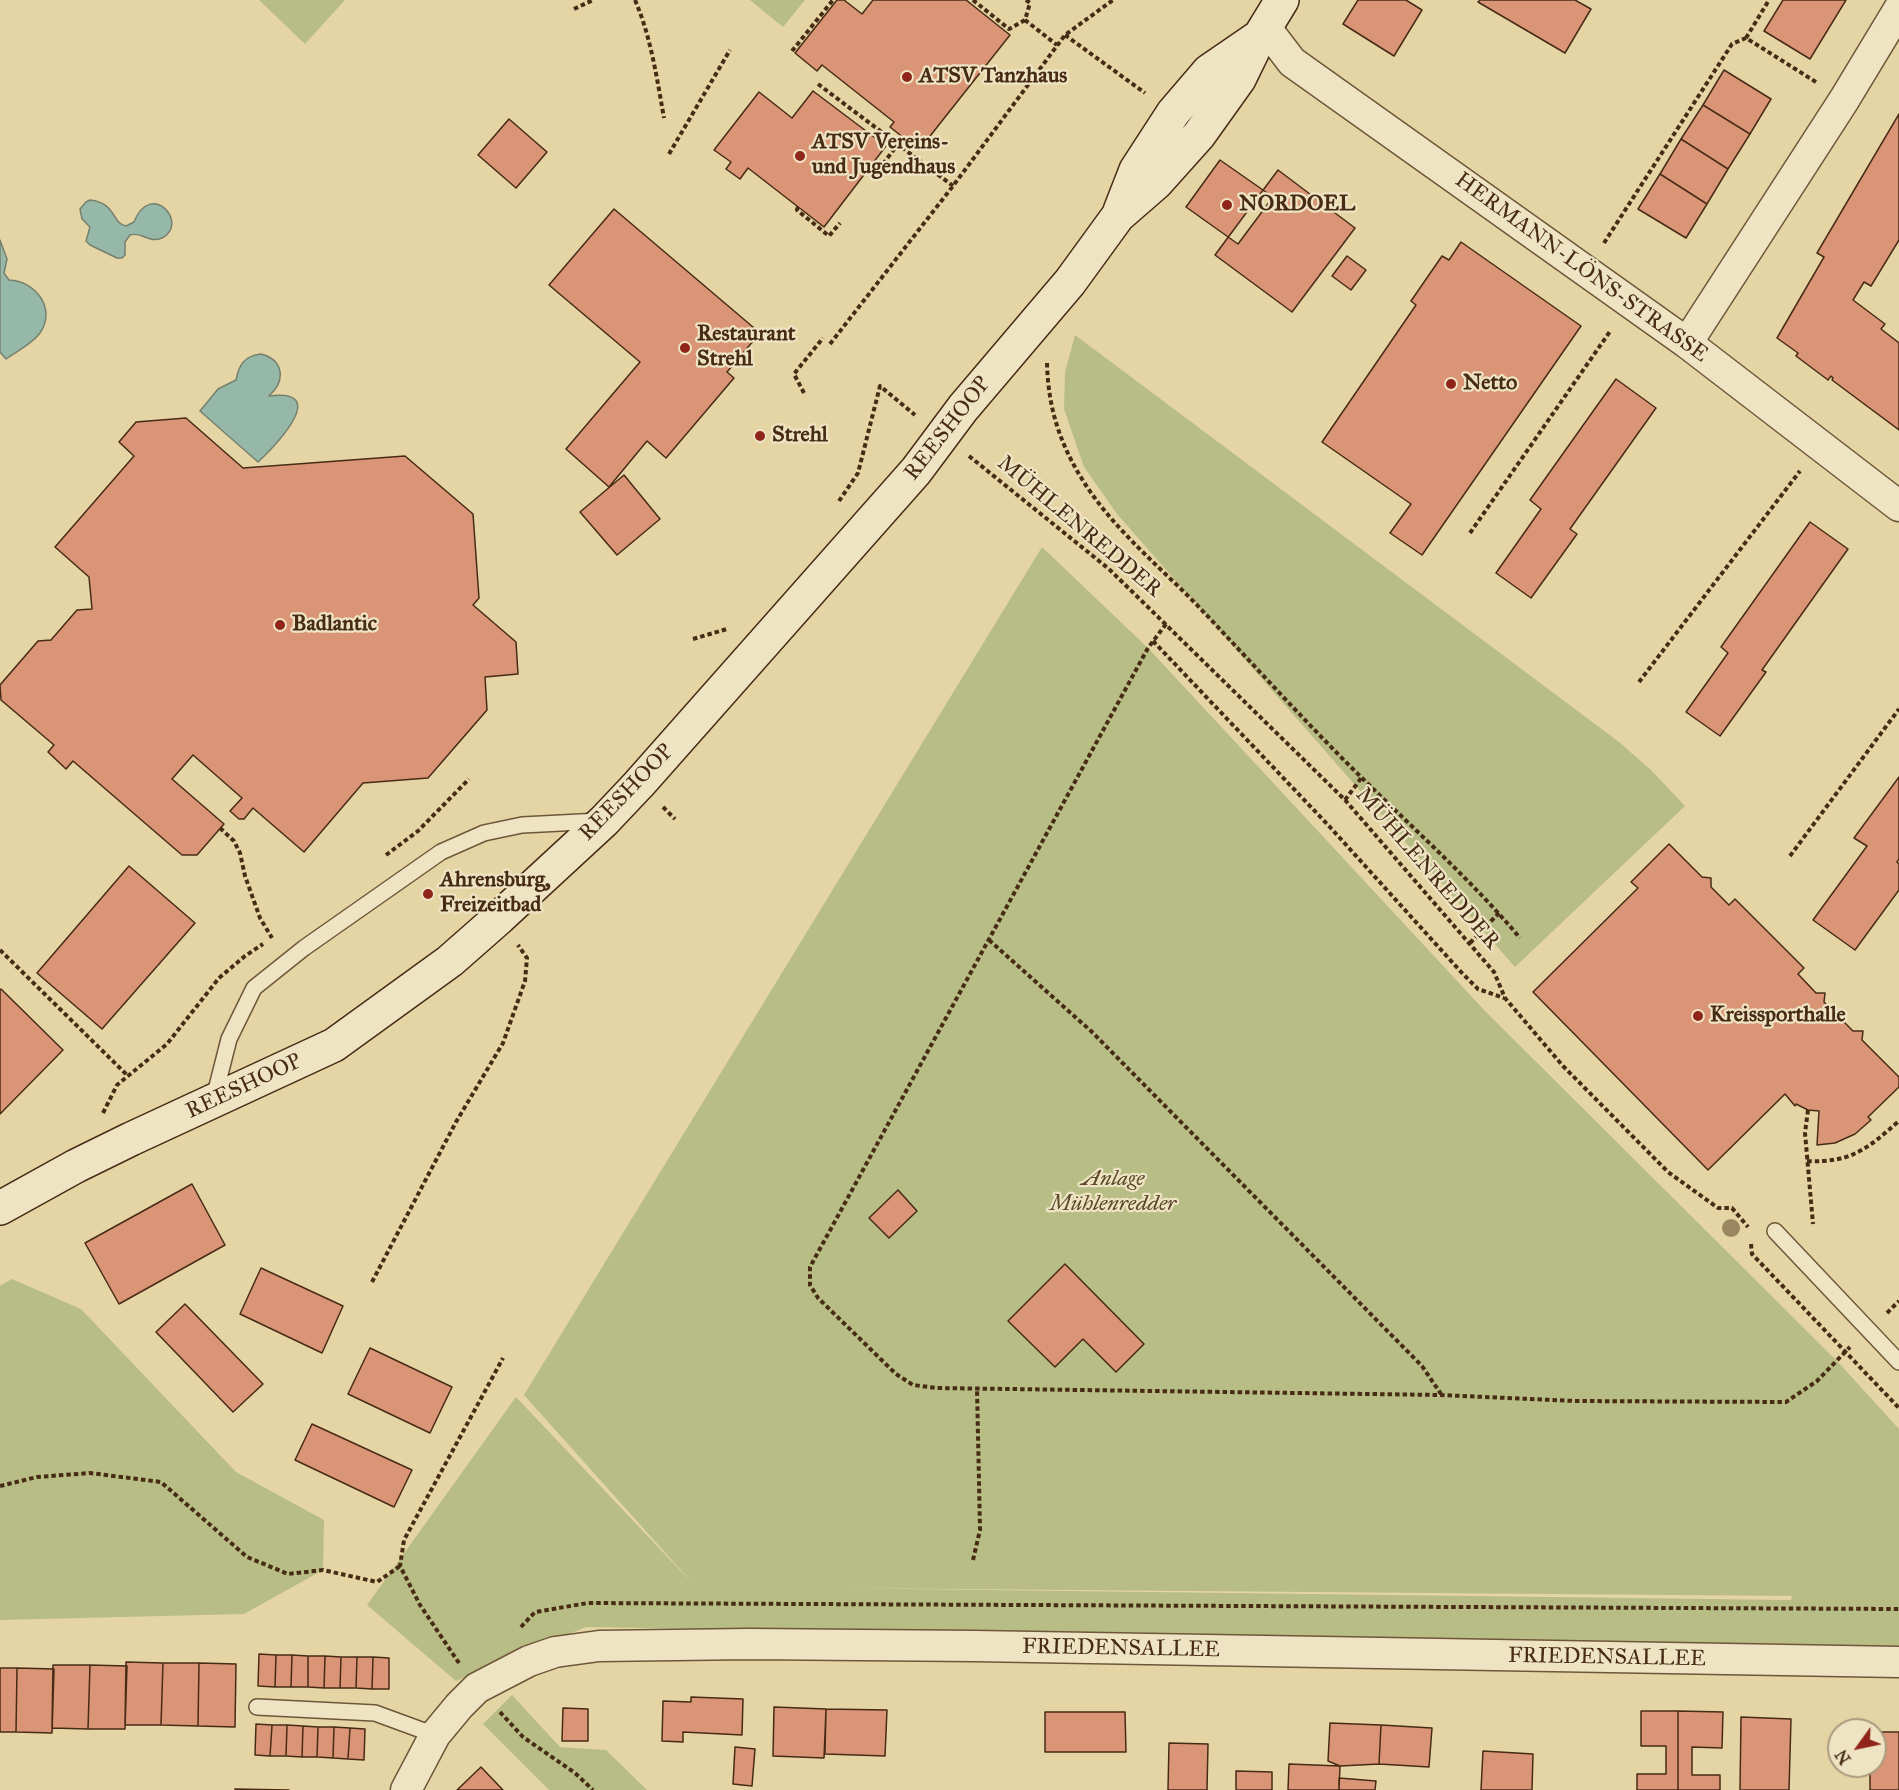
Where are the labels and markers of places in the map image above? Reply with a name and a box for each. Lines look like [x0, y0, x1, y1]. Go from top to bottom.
place label: ATSV Tanzhaus [919, 64, 1067, 90]
marker: ATSV Tanzhaus [900, 70, 914, 84]
place label: ATSV Vereins- und Jugendhaus [812, 130, 955, 182]
marker: ATSV Vereins- und Jugendhaus [793, 149, 807, 163]
place label: NORDOEL [1239, 192, 1355, 218]
marker: NORDOEL [1220, 198, 1234, 212]
place label: Restaurant Strehl [697, 322, 795, 374]
marker: Restaurant Strehl [678, 341, 692, 355]
place label: Netto [1463, 371, 1517, 397]
marker: Netto [1444, 377, 1458, 391]
place label: Strehl [772, 423, 828, 449]
marker: Strehl [753, 429, 767, 443]
place label: Badlantic [292, 612, 377, 638]
marker: Badlantic [273, 618, 287, 632]
place label: Ahrensburg, Freizeitbad [440, 868, 551, 920]
marker: Ahrensburg, Freizeitbad [421, 887, 435, 901]
place label: Kreissporthalle [1710, 1003, 1846, 1029]
marker: Kreissporthalle [1691, 1009, 1705, 1023]

